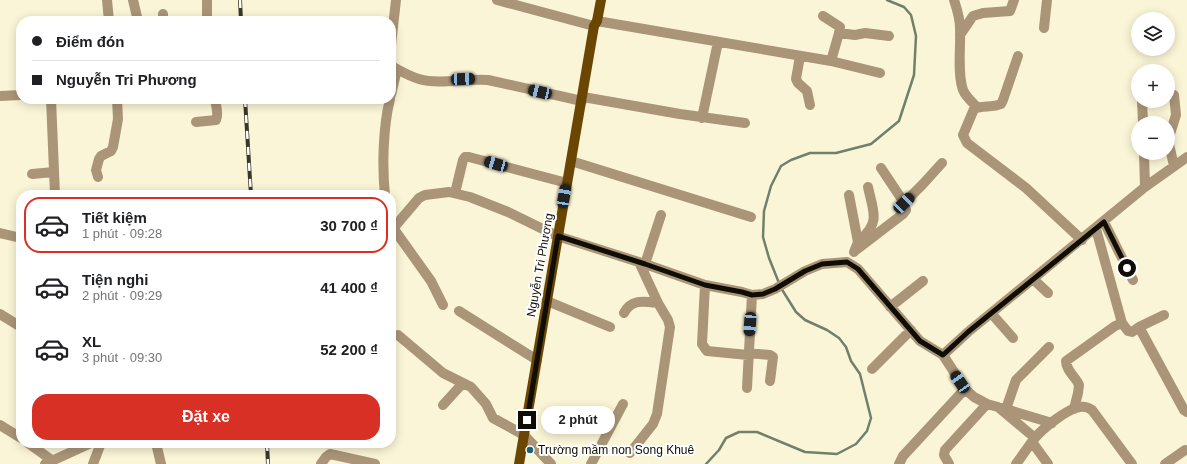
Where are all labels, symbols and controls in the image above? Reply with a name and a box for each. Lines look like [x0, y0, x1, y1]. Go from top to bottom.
map controls [1131, 12, 1175, 160]
button: layers [1131, 12, 1175, 56]
text: Điểm đón [56, 33, 124, 50]
button: + [1131, 64, 1175, 108]
text: Nguyễn Tri Phương [56, 71, 197, 88]
car [451, 73, 475, 85]
car [527, 83, 553, 101]
button: − [1131, 116, 1175, 160]
car [483, 155, 509, 173]
car [556, 183, 572, 209]
car [891, 190, 917, 216]
icon: car [34, 207, 70, 243]
text: Tiết kiệm [82, 209, 147, 226]
street label: Nguyễn Tri Phương [523, 212, 556, 318]
text: 30 700 ₫ [320, 217, 378, 234]
text: 1 phút · 09:28 [82, 226, 162, 241]
route start [1118, 259, 1136, 277]
icon: car [34, 269, 70, 305]
text: Tiện nghi [82, 271, 148, 288]
text: 41 400 ₫ [320, 279, 378, 296]
text: 2 phút · 09:29 [82, 288, 162, 303]
car [743, 312, 757, 336]
icon: car [34, 331, 70, 367]
text: XL [82, 333, 101, 350]
text: 52 200 ₫ [320, 341, 378, 358]
text: 3 phút · 09:30 [82, 350, 162, 365]
car [948, 369, 972, 395]
button: Đặt xe [32, 394, 380, 440]
callout: 2 phút [541, 406, 615, 434]
route end [518, 411, 536, 429]
text: 2 phút [559, 412, 598, 427]
place label: Trường mầm non Song Khuê [538, 443, 695, 457]
marker: Trường mầm non Song Khuê [525, 445, 535, 455]

